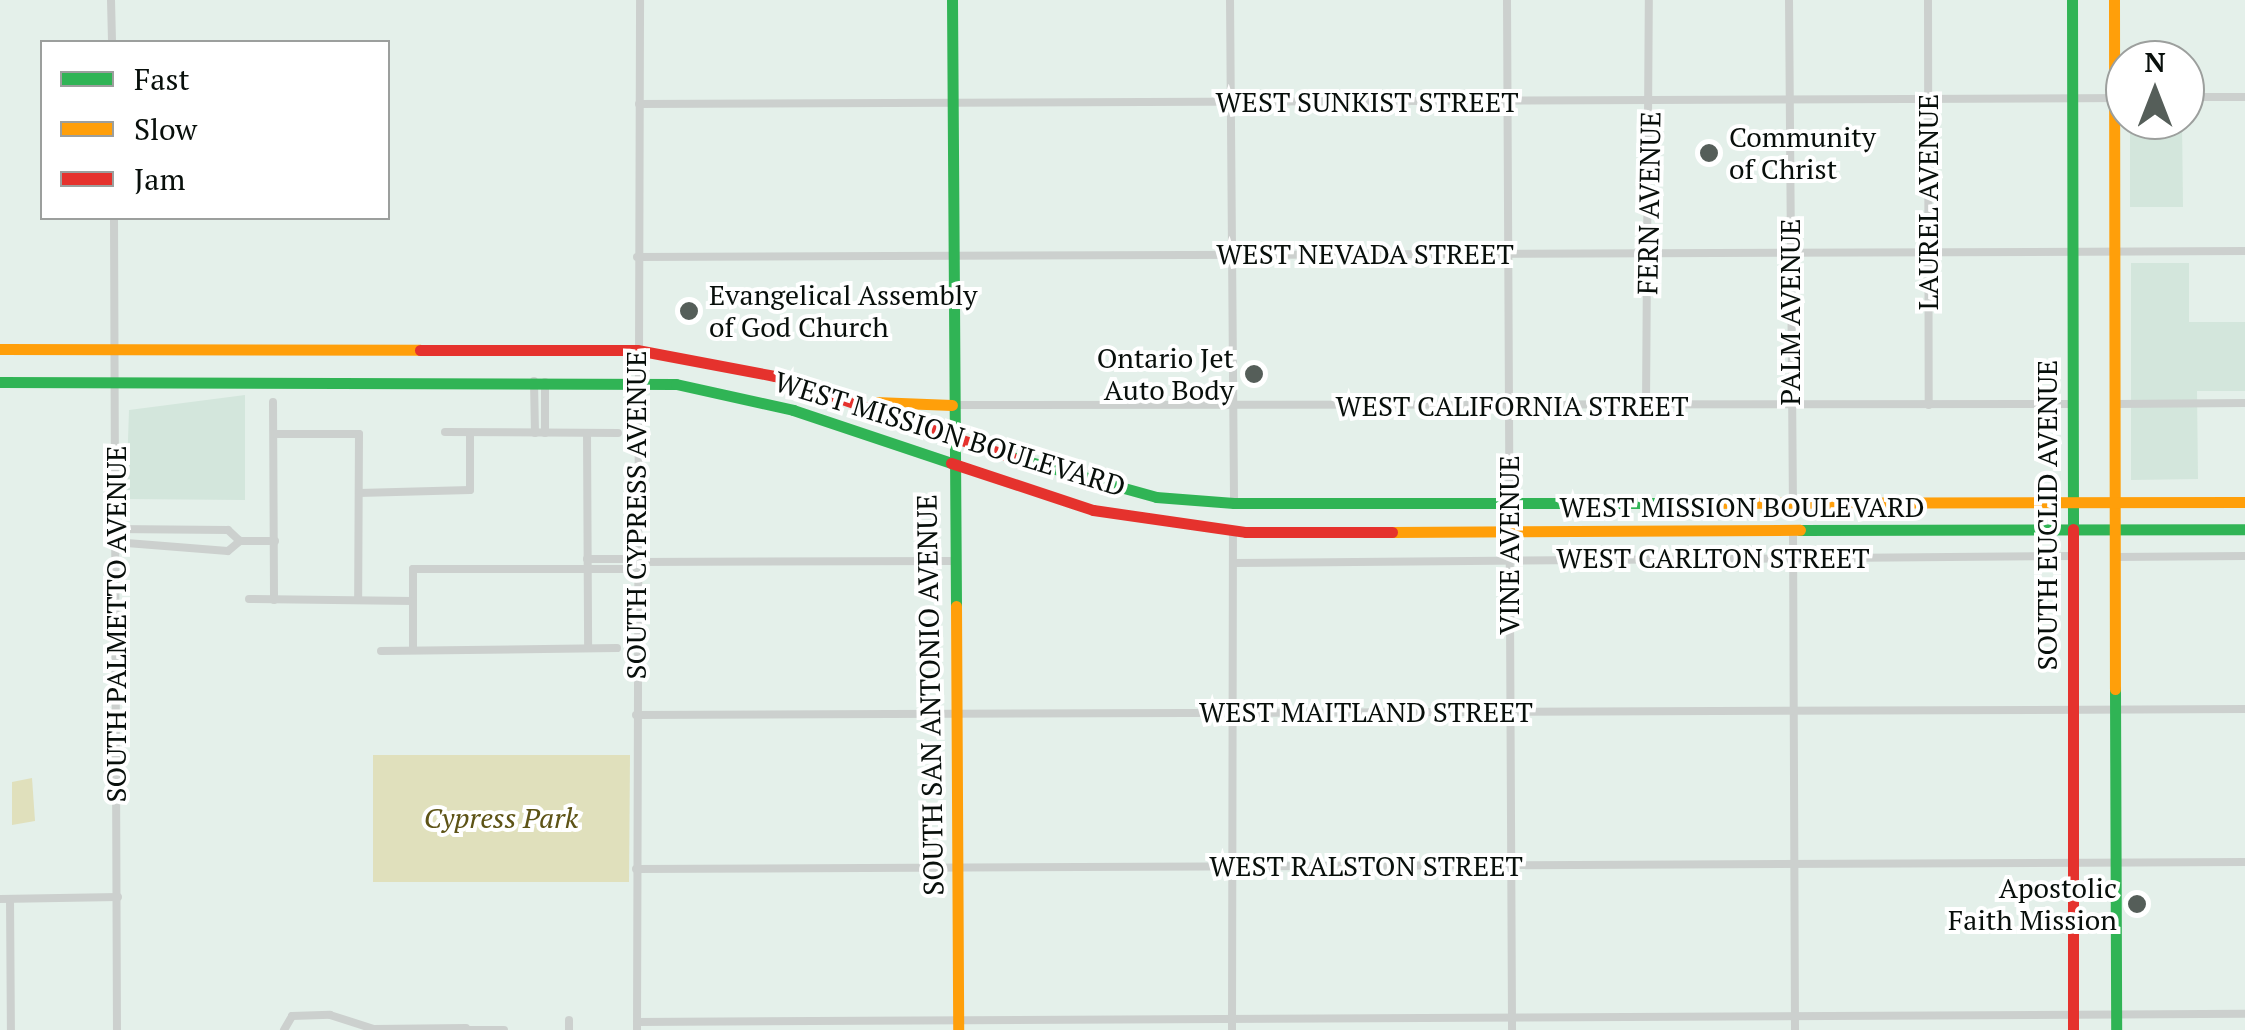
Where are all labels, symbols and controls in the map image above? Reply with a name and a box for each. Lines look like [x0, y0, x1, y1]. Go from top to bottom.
legend [40, 40, 390, 220]
north arrow [2105, 40, 2205, 140]
text: N [2144, 43, 2166, 80]
text: Fast [134, 59, 190, 99]
street label: WEST SUNKIST STREET [1215, 85, 1519, 119]
street label: LAUREL AVENUE [1911, 94, 1945, 310]
text: Slow [134, 109, 197, 149]
street label: FERN AVENUE [1631, 111, 1667, 295]
place label: Community of Christ [1729, 120, 1876, 186]
marker: Community of Christ [1698, 142, 1720, 164]
text: Jam [134, 159, 185, 199]
street label: PALM AVENUE [1773, 218, 1807, 406]
street label: WEST NEVADA STREET [1216, 237, 1514, 271]
place label: Evangelical Assembly of God Church [709, 278, 978, 344]
marker: Evangelical Assembly of God Church [678, 300, 700, 322]
place label: Ontario Jet Auto Body [1097, 341, 1234, 407]
street label: SOUTH CYPRESS AVENUE [619, 350, 653, 680]
street label: SOUTH EUCLID AVENUE [2030, 359, 2064, 671]
marker: Ontario Jet Auto Body [1243, 363, 1265, 385]
street label: WEST MISSION BOULEVARD [771, 365, 1129, 503]
street label: WEST CALIFORNIA STREET [1335, 389, 1689, 423]
street label: SOUTH PALMETTO AVENUE [99, 445, 133, 803]
street label: VINE AVENUE [1492, 455, 1526, 635]
street label: WEST MISSION BOULEVARD [1559, 490, 1925, 524]
street label: SOUTH SAN ANTONIO AVENUE [910, 493, 950, 897]
street label: WEST CARLTON STREET [1556, 541, 1870, 575]
street label: WEST MAITLAND STREET [1199, 695, 1533, 729]
park label: Cypress Park [424, 801, 578, 835]
street label: WEST RALSTON STREET [1209, 849, 1523, 883]
place label: Apostolic Faith Mission [1948, 871, 2117, 937]
marker: Apostolic Faith Mission [2126, 893, 2148, 915]

